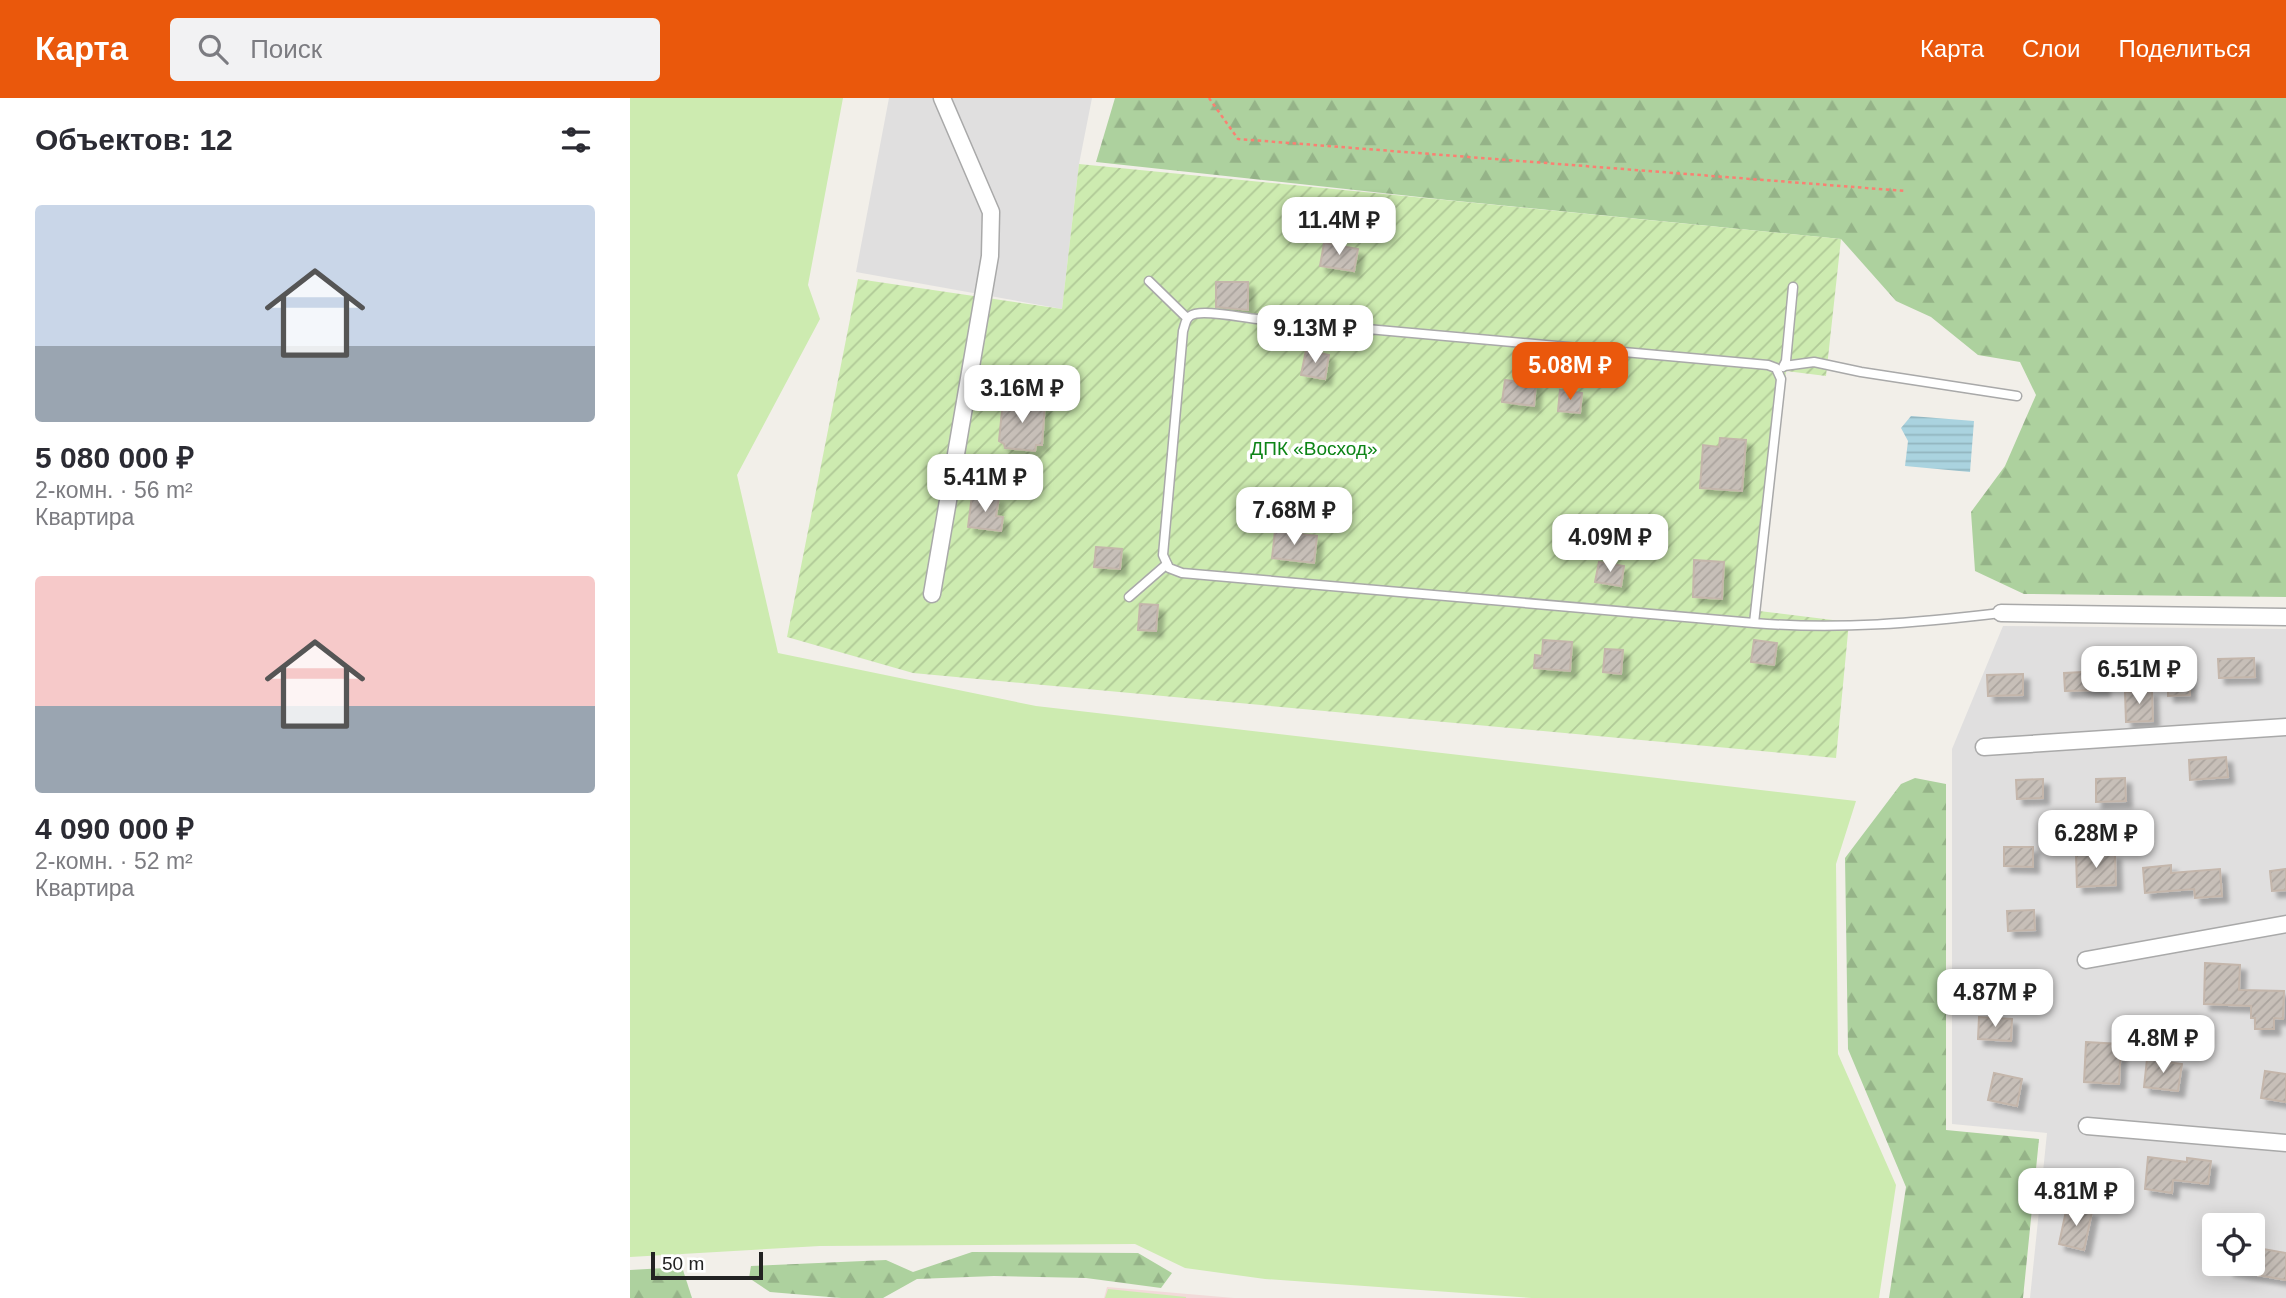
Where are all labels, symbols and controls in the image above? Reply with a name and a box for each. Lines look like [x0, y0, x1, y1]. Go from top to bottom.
search box [170, 18, 660, 81]
text: Карта [35, 30, 128, 67]
icon: search [194, 30, 232, 68]
text: Поиск [250, 34, 322, 64]
text: Карта [1920, 35, 1984, 62]
text: Слои [2022, 35, 2080, 62]
text: Поделиться [2118, 35, 2251, 62]
icon: filters [557, 121, 595, 159]
text: Объектов: 12 [35, 123, 233, 156]
pin: 11.4M ₽ [1274, 198, 1404, 257]
text: 11.4M ₽ [1298, 207, 1380, 233]
icon: home [252, 250, 378, 376]
pin: 9.13M ₽ [1250, 306, 1380, 365]
text: 9.13M ₽ [1273, 315, 1357, 341]
pin: 5.08M ₽ [1505, 342, 1635, 402]
text: 5.08M ₽ [1528, 352, 1612, 378]
pin: 3.16M ₽ [957, 366, 1087, 425]
text: 3.16M ₽ [980, 375, 1064, 401]
park label: ДПК «Восход» [1250, 438, 1378, 459]
text: 5 080 000 ₽ [35, 441, 194, 474]
pin: 5.41M ₽ [920, 454, 1050, 514]
text: 5.41M ₽ [943, 464, 1027, 490]
text: 2-комн. · 56 m² [35, 477, 193, 503]
pin: 7.68M ₽ [1229, 488, 1359, 547]
text: 7.68M ₽ [1252, 497, 1336, 523]
text: Квартира [35, 504, 134, 530]
pin: 4.09M ₽ [1545, 514, 1675, 574]
text: 4.09M ₽ [1568, 524, 1652, 550]
icon: home [252, 621, 378, 747]
pin: 6.51M ₽ [2074, 646, 2204, 706]
text: 6.51M ₽ [2097, 656, 2181, 682]
pin: 6.28M ₽ [2031, 810, 2161, 870]
text: 4 090 000 ₽ [35, 812, 194, 845]
text: 6.28M ₽ [2054, 820, 2138, 846]
text: 2-комн. · 52 m² [35, 848, 193, 874]
text: Квартира [35, 875, 134, 901]
pin: 4.87M ₽ [1930, 970, 2060, 1029]
text: 4.87M ₽ [1953, 979, 2037, 1005]
pin: 4.8M ₽ [2106, 1016, 2220, 1075]
text: 4.8M ₽ [2128, 1025, 2198, 1051]
pin: 4.81M ₽ [2011, 1168, 2141, 1228]
text: 4.81M ₽ [2034, 1178, 2118, 1204]
map controls [2202, 1213, 2265, 1276]
button: locate [2202, 1213, 2265, 1276]
scale bar [651, 1249, 763, 1281]
text: 50 m [662, 1253, 704, 1274]

